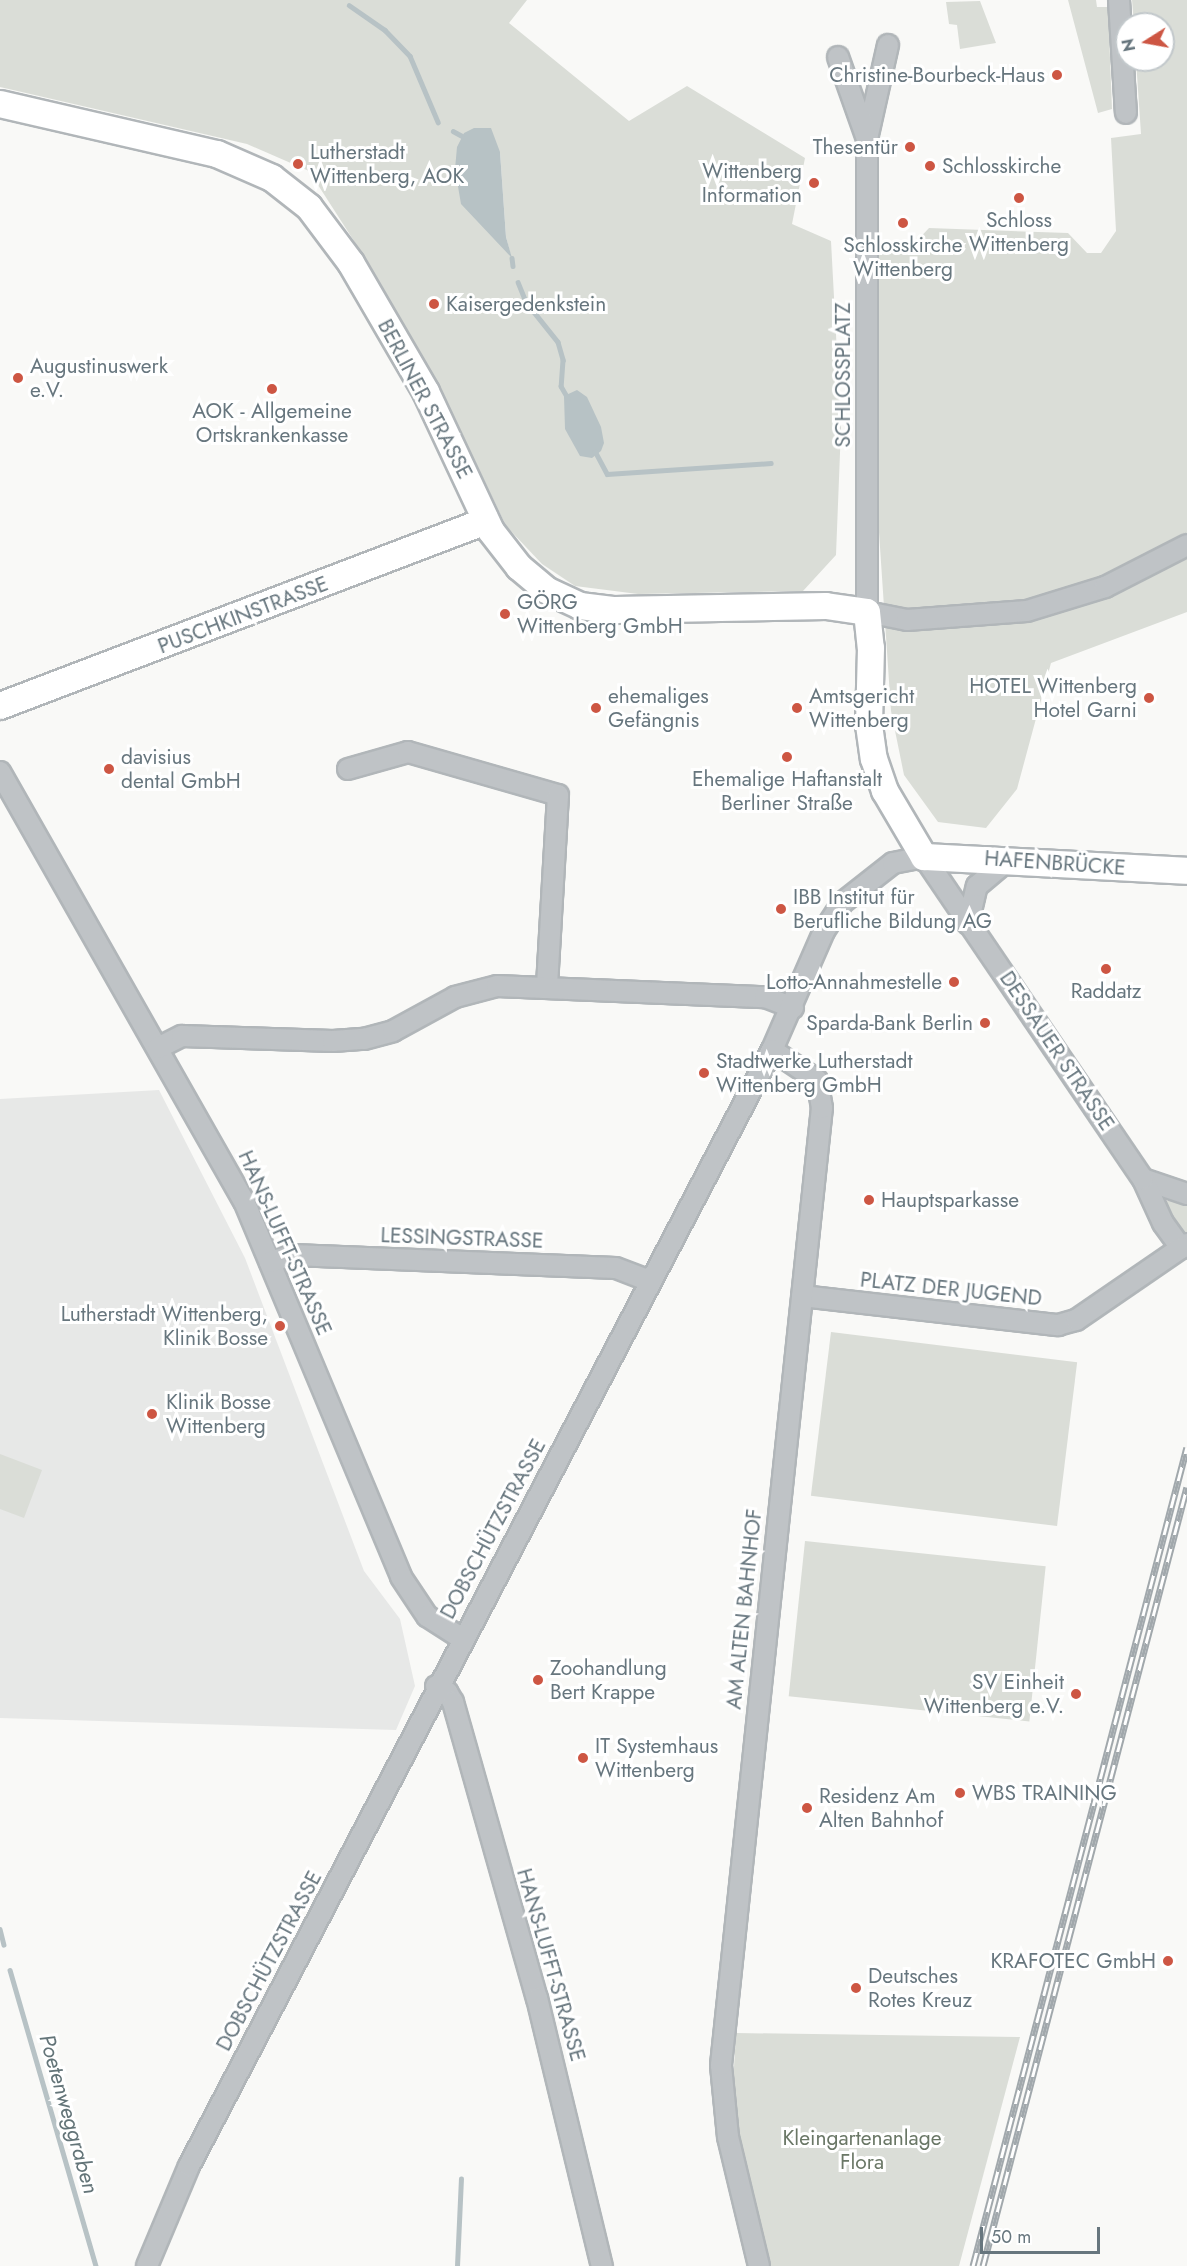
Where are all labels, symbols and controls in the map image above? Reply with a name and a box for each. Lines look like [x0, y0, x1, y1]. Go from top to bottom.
north arrow [1115, 12, 1175, 72]
text: N [1116, 37, 1141, 54]
place label: Christine-Bourbeck-Haus [829, 62, 1045, 88]
marker: Christine-Bourbeck-Haus [1050, 68, 1064, 82]
place label: Thesentür [813, 134, 898, 160]
place label: Lutherstadt Wittenberg, AOK [310, 139, 464, 189]
marker: Thesentür [903, 140, 917, 154]
place label: Schlosskirche [942, 153, 1061, 179]
marker: Lutherstadt Wittenberg, AOK [291, 157, 305, 171]
place label: Wittenberg Information [702, 158, 802, 208]
marker: Schlosskirche [923, 159, 937, 173]
marker: Wittenberg Information [807, 176, 821, 190]
marker: Schloss Wittenberg [1012, 191, 1026, 205]
place label: Schloss Wittenberg [969, 207, 1069, 257]
marker: Schlosskirche Wittenberg [896, 216, 910, 230]
place label: Schlosskirche Wittenberg [843, 232, 963, 282]
place label: Kaisergedenkstein [446, 291, 606, 317]
marker: Kaisergedenkstein [427, 297, 441, 311]
street label: SCHLOSSPLATZ [830, 302, 856, 448]
street label: BERLINER STRASSE [372, 315, 478, 483]
place label: Augustinuswerk e.V. [30, 353, 168, 403]
marker: Augustinuswerk e.V. [11, 371, 25, 385]
marker: AOK - Allgemeine Ortskrankenkasse [265, 382, 279, 396]
place label: AOK - Allgemeine Ortskrankenkasse [192, 398, 352, 448]
street label: PUSCHKINSTRASSE [154, 571, 332, 659]
place label: GÖRG Wittenberg GmbH [517, 589, 683, 639]
marker: GÖRG Wittenberg GmbH [498, 607, 512, 621]
place label: HOTEL Wittenberg Hotel Garni [969, 673, 1137, 723]
place label: ehemaliges Gefängnis [608, 683, 709, 733]
place label: Amtsgericht Wittenberg [809, 683, 914, 733]
marker: HOTEL Wittenberg Hotel Garni [1142, 691, 1156, 705]
marker: ehemaliges Gefängnis [589, 701, 603, 715]
marker: Amtsgericht Wittenberg [790, 701, 804, 715]
place label: davisius dental GmbH [121, 744, 241, 794]
marker: Ehemalige Haftanstalt Berliner Straße [780, 750, 794, 764]
marker: davisius dental GmbH [102, 762, 116, 776]
place label: Ehemalige Haftanstalt Berliner Straße [692, 766, 882, 816]
street label: HAFENBRÜCKE [983, 845, 1127, 881]
place label: IBB Institut für Berufliche Bildung AG [793, 884, 992, 934]
marker: IBB Institut für Berufliche Bildung AG [774, 902, 788, 916]
marker: Raddatz [1099, 962, 1113, 976]
street label: DESSAUER STRASSE [994, 966, 1120, 1136]
place label: Lotto-Annahmestelle [766, 969, 942, 995]
marker: Lotto-Annahmestelle [947, 975, 961, 989]
place label: Raddatz [1071, 978, 1141, 1004]
place label: Sparda-Bank Berlin [806, 1010, 973, 1036]
marker: Sparda-Bank Berlin [978, 1016, 992, 1030]
place label: Stadtwerke Lutherstadt Wittenberg GmbH [716, 1048, 912, 1098]
marker: Stadtwerke Lutherstadt Wittenberg GmbH [697, 1066, 711, 1080]
street label: HANS-LUFFT-STRASSE [233, 1147, 337, 1339]
place label: Hauptsparkasse [881, 1187, 1019, 1213]
marker: Hauptsparkasse [862, 1193, 876, 1207]
street label: LESSINGSTRASSE [380, 1223, 544, 1253]
street label: PLATZ DER JUGEND [859, 1267, 1043, 1311]
place label: Lutherstadt Wittenberg, Klinik Bosse [61, 1301, 268, 1351]
marker: Lutherstadt Wittenberg, Klinik Bosse [273, 1319, 287, 1333]
place label: Klinik Bosse Wittenberg [166, 1389, 271, 1439]
marker: Klinik Bosse Wittenberg [143, 1405, 161, 1423]
street label: DOBSCHÜTZSTRASSE [435, 1435, 551, 1623]
street label: AM ALTEN BAHNHOF [721, 1507, 767, 1711]
place label: Zoohandlung Bert Krappe [550, 1655, 667, 1705]
place label: SV Einheit Wittenberg e.V. [924, 1669, 1064, 1719]
marker: Zoohandlung Bert Krappe [531, 1673, 545, 1687]
marker: SV Einheit Wittenberg e.V. [1069, 1687, 1083, 1701]
place label: IT Systemhaus Wittenberg [595, 1733, 718, 1783]
marker: IT Systemhaus Wittenberg [576, 1751, 590, 1765]
place label: WBS TRAINING [972, 1780, 1117, 1806]
place label: Residenz Am Alten Bahnhof [819, 1783, 943, 1833]
marker: WBS TRAINING [953, 1786, 967, 1800]
marker: Residenz Am Alten Bahnhof [800, 1801, 814, 1815]
street label: HANS-LUFFT-STRASSE [511, 1866, 591, 2064]
street label: DOBSCHÜTZSTRASSE [211, 1867, 327, 2055]
place label: KRAFOTEC GmbH [990, 1948, 1156, 1974]
marker: KRAFOTEC GmbH [1161, 1954, 1175, 1968]
place label: Deutsches Rotes Kreuz [868, 1963, 972, 2013]
marker: Deutsches Rotes Kreuz [849, 1981, 863, 1995]
water label: Poetenweggraben [34, 2031, 104, 2197]
park label: Kleingartenanlage Flora [783, 2125, 941, 2175]
scale bar [983, 2215, 1103, 2253]
text: 50 m [991, 2224, 1031, 2250]

